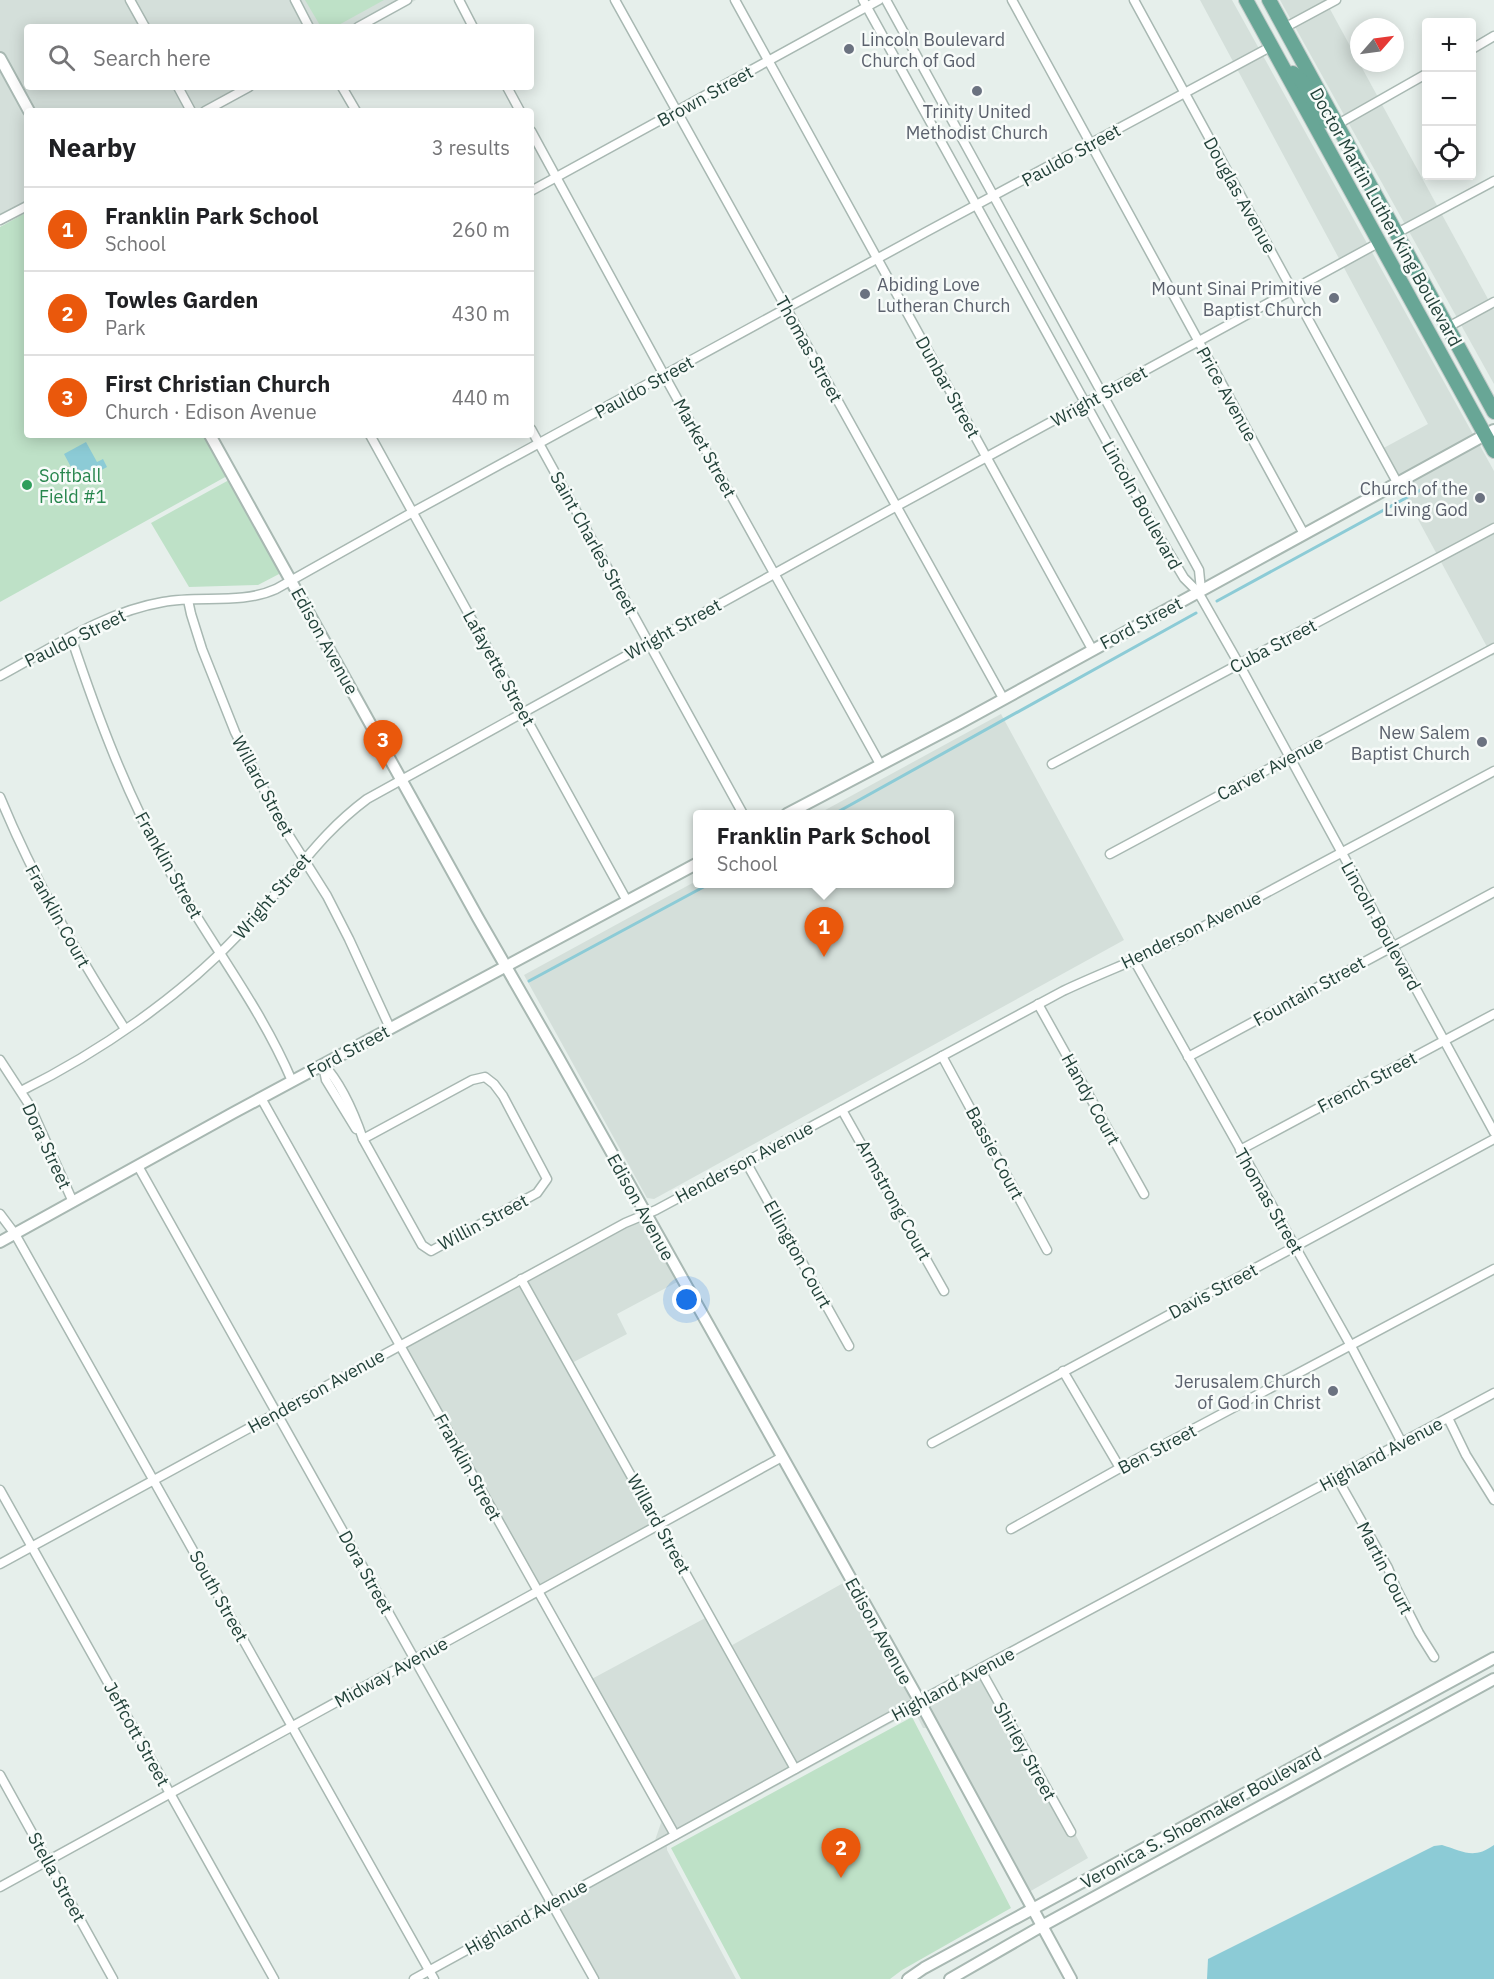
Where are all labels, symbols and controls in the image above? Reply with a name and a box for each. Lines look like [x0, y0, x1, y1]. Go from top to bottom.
north arrow [1350, 18, 1404, 72]
map controls [1422, 18, 1476, 180]
button: + [1422, 18, 1476, 72]
search box [24, 24, 534, 90]
place label: Lincoln Boulevard Church of God [861, 28, 1005, 72]
icon: search [45, 41, 78, 74]
marker: Lincoln Boulevard Church of God [842, 42, 856, 56]
text: Search here [93, 43, 211, 72]
street label: Brown Street [653, 60, 757, 132]
button: − [1422, 72, 1476, 126]
street label: Doctor Martin Luther King Boulevard [1305, 83, 1467, 351]
marker: Trinity United Methodist Church [970, 84, 984, 98]
place label: Trinity United Methodist Church [906, 100, 1048, 144]
street label: Pauldo Street [1017, 118, 1125, 192]
button: locate [1422, 126, 1476, 180]
text: Nearby [48, 130, 136, 164]
street label: Douglas Avenue [1199, 133, 1282, 257]
text: 3 results [432, 134, 510, 161]
text: Franklin Park School [105, 201, 318, 230]
text: 1 [62, 216, 74, 243]
text: 260 m [452, 216, 510, 243]
text: School [105, 230, 166, 257]
place label: Abiding Love Lutheran Church [877, 273, 1011, 317]
place label: Mount Sinai Primitive Baptist Church [1151, 277, 1322, 321]
text: Towles Garden [105, 285, 258, 314]
marker: Abiding Love Lutheran Church [858, 287, 872, 301]
marker: Mount Sinai Primitive Baptist Church [1327, 291, 1341, 305]
street label: Thomas Street [770, 292, 848, 406]
text: 2 [62, 300, 74, 327]
text: 430 m [452, 300, 510, 327]
text: Park [105, 314, 145, 341]
street label: Dunbar Street [911, 332, 985, 442]
street label: Price Avenue [1191, 343, 1263, 446]
street label: Pauldo Street [590, 350, 698, 424]
street label: Wright Street [1047, 360, 1151, 432]
text: First Christian Church [105, 369, 330, 398]
text: 3 [62, 384, 74, 411]
text: 440 m [452, 384, 510, 411]
street label: Market Street [668, 394, 742, 502]
text: Church · Edison Avenue [105, 398, 317, 425]
street label: Lincoln Boulevard [1097, 436, 1187, 574]
place label: Softball Field #1 [39, 464, 107, 508]
street label: Saint Charles Street [545, 467, 643, 619]
place label: Church of the Living God [1360, 477, 1468, 521]
marker: Softball Field #1 [20, 478, 34, 492]
marker: Church of the Living God [1473, 491, 1487, 505]
street label: Edison Avenue [286, 584, 364, 699]
street label: Ford Street [1096, 592, 1186, 654]
street label: Wright Street [621, 593, 725, 665]
street label: Pauldo Street [21, 604, 129, 672]
street label: Lafayette Street [458, 606, 540, 730]
street label: Cuba Street [1226, 614, 1320, 678]
pin: 3 [364, 720, 403, 770]
place label: New Salem Baptist Church [1351, 721, 1470, 765]
street label: Carver Avenue [1213, 730, 1327, 806]
street label: Willard Street [227, 732, 299, 840]
marker: New Salem Baptist Church [1475, 735, 1489, 749]
street label: Franklin Street [130, 807, 208, 923]
popup [693, 810, 954, 888]
text: Franklin Park School [717, 821, 930, 850]
street label: Wright Street [228, 848, 316, 944]
text: School [717, 850, 778, 877]
street label: Lincoln Boulevard [1336, 857, 1426, 995]
street label: Franklin Court [20, 861, 96, 971]
street label: Henderson Avenue [1117, 886, 1265, 974]
pin: 1 [804, 908, 844, 957]
street label: Fountain Street [1249, 951, 1369, 1031]
street label: Ford Street [303, 1020, 393, 1082]
street label: French Street [1313, 1046, 1421, 1118]
street label: Handy Court [1057, 1049, 1125, 1149]
street label: Dora Street [17, 1099, 77, 1193]
street label: Bassie Court [961, 1103, 1029, 1203]
street label: Henderson Avenue [671, 1116, 817, 1208]
street label: Armstrong Court [851, 1136, 937, 1264]
street label: Thomas Street [1229, 1144, 1309, 1258]
street label: Edison Avenue [602, 1150, 680, 1265]
street label: Willin Street [434, 1189, 532, 1255]
street label: Ellington Court [759, 1196, 837, 1312]
street label: Davis Street [1165, 1258, 1261, 1324]
your location [672, 1285, 701, 1314]
street label: Henderson Avenue [243, 1344, 389, 1438]
place label: Jerusalem Church of God in Christ [1175, 1370, 1321, 1414]
marker: Jerusalem Church of God in Christ [1326, 1384, 1340, 1398]
street label: Franklin Street [429, 1409, 507, 1525]
street label: Highland Avenue [1315, 1412, 1447, 1496]
street label: Ben Street [1114, 1419, 1200, 1479]
street label: Willard Street [622, 1470, 696, 1578]
street label: Martin Court [1352, 1518, 1418, 1618]
street label: Dora Street [334, 1526, 398, 1618]
street label: South Street [184, 1546, 254, 1646]
street label: Edison Avenue [840, 1574, 918, 1689]
street label: Midway Avenue [330, 1631, 452, 1713]
street label: Highland Avenue [887, 1642, 1019, 1726]
street label: Jeffcott Street [99, 1678, 175, 1790]
street label: Shirley Street [988, 1698, 1062, 1804]
street label: Veronica S. Shoemaker Boulevard [1076, 1742, 1326, 1894]
street label: Stella Street [23, 1828, 91, 1926]
pin: 2 [822, 1828, 860, 1878]
street label: Highland Avenue [461, 1874, 591, 1960]

